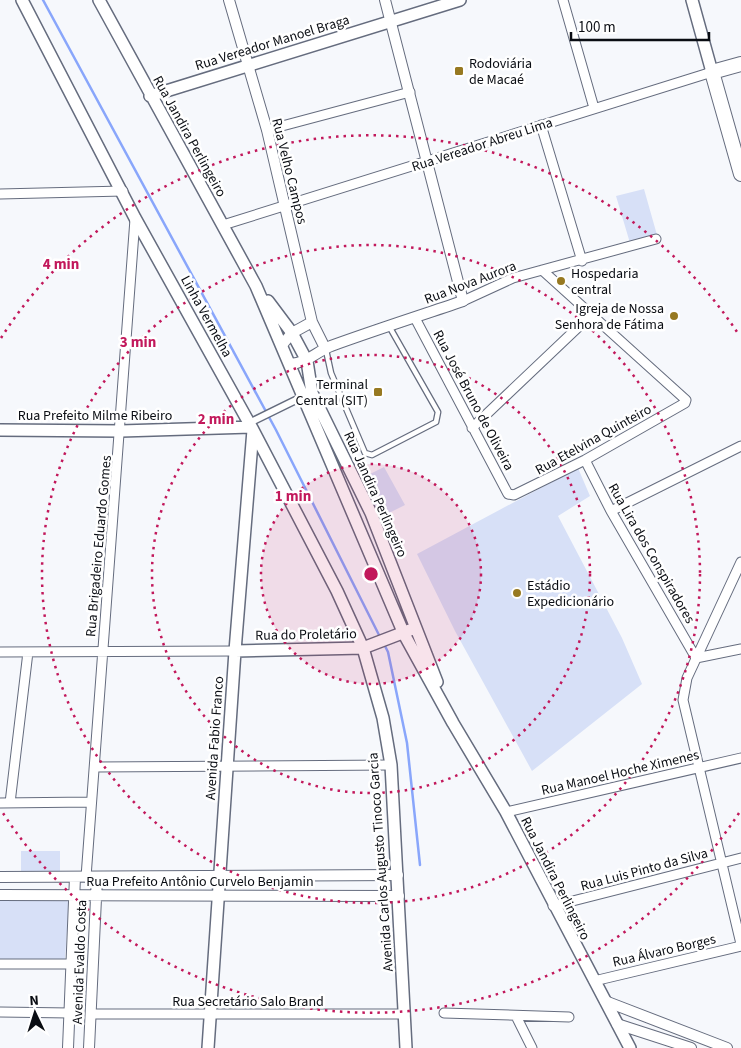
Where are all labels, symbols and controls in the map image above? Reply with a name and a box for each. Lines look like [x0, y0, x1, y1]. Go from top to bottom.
street label: Rua Vereador Manoel Braga [193, 10, 352, 76]
scale bar [571, 10, 708, 42]
text: 100 m [578, 17, 616, 38]
place label: Rodoviária de Macaé [469, 54, 532, 90]
marker: Rodoviária de Macaé [453, 65, 465, 77]
street label: Rua Jandira Perlingeiro [147, 72, 231, 201]
street label: Rua Vereador Abreu Lima [409, 113, 555, 177]
street label: Rua Velho Campos [266, 116, 312, 227]
text: 4 min [43, 254, 79, 275]
street label: Rua Nova Aurora [421, 256, 519, 310]
place label: Hospedaria central [571, 264, 638, 300]
street label: Linha Vermelha [175, 272, 237, 361]
marker: Hospedaria central [555, 275, 567, 287]
place label: Igreja de Nossa Senhora de Fátima [555, 299, 664, 335]
marker: Igreja de Nossa Senhora de Fátima [668, 310, 680, 322]
street label: Rua José Bruno de Oliveira [428, 327, 519, 474]
text: 3 min [120, 332, 156, 353]
place label: Terminal Central (SIT) [296, 375, 368, 411]
marker: Terminal Central (SIT) [372, 386, 384, 398]
street label: Rua Etelvina Quinteiro [532, 400, 655, 480]
street label: Rua Prefeito Milme Ribeiro [18, 406, 172, 426]
text: 2 min [198, 409, 234, 430]
street label: Rua Jandira Perlingeiro [338, 428, 412, 561]
street label: Rua Brigadeiro Eduardo Gomes [81, 454, 117, 638]
street label: Rua Lira dos Conspiradores [603, 480, 700, 627]
text: 1 min [275, 486, 311, 507]
centre of rings [362, 565, 380, 583]
place label: Estádio Expedicionário [527, 576, 614, 612]
marker: Estádio Expedicionário [511, 587, 523, 599]
street label: Rua do Proletário [255, 624, 357, 646]
street label: Avenida Fabio Franco [201, 675, 229, 801]
street label: Rua Manoel Hoche Ximenes [539, 745, 701, 801]
street label: Avenida Carlos Augusto Tinoco Garcia [363, 752, 399, 972]
street label: Rua Jandira Perlingeiro [515, 813, 595, 944]
street label: Rua Luis Pinto da Silva [578, 843, 710, 897]
street label: Rua Prefeito Antônio Curvelo Benjamin [86, 872, 314, 892]
street label: Avenida Evaldo Costa [68, 899, 92, 1025]
street label: Rua Álvaro Borges [611, 929, 718, 973]
north arrow [10, 988, 60, 1038]
text: N [29, 991, 40, 1011]
street label: Rua Secretário Salo Brand [172, 992, 324, 1012]

